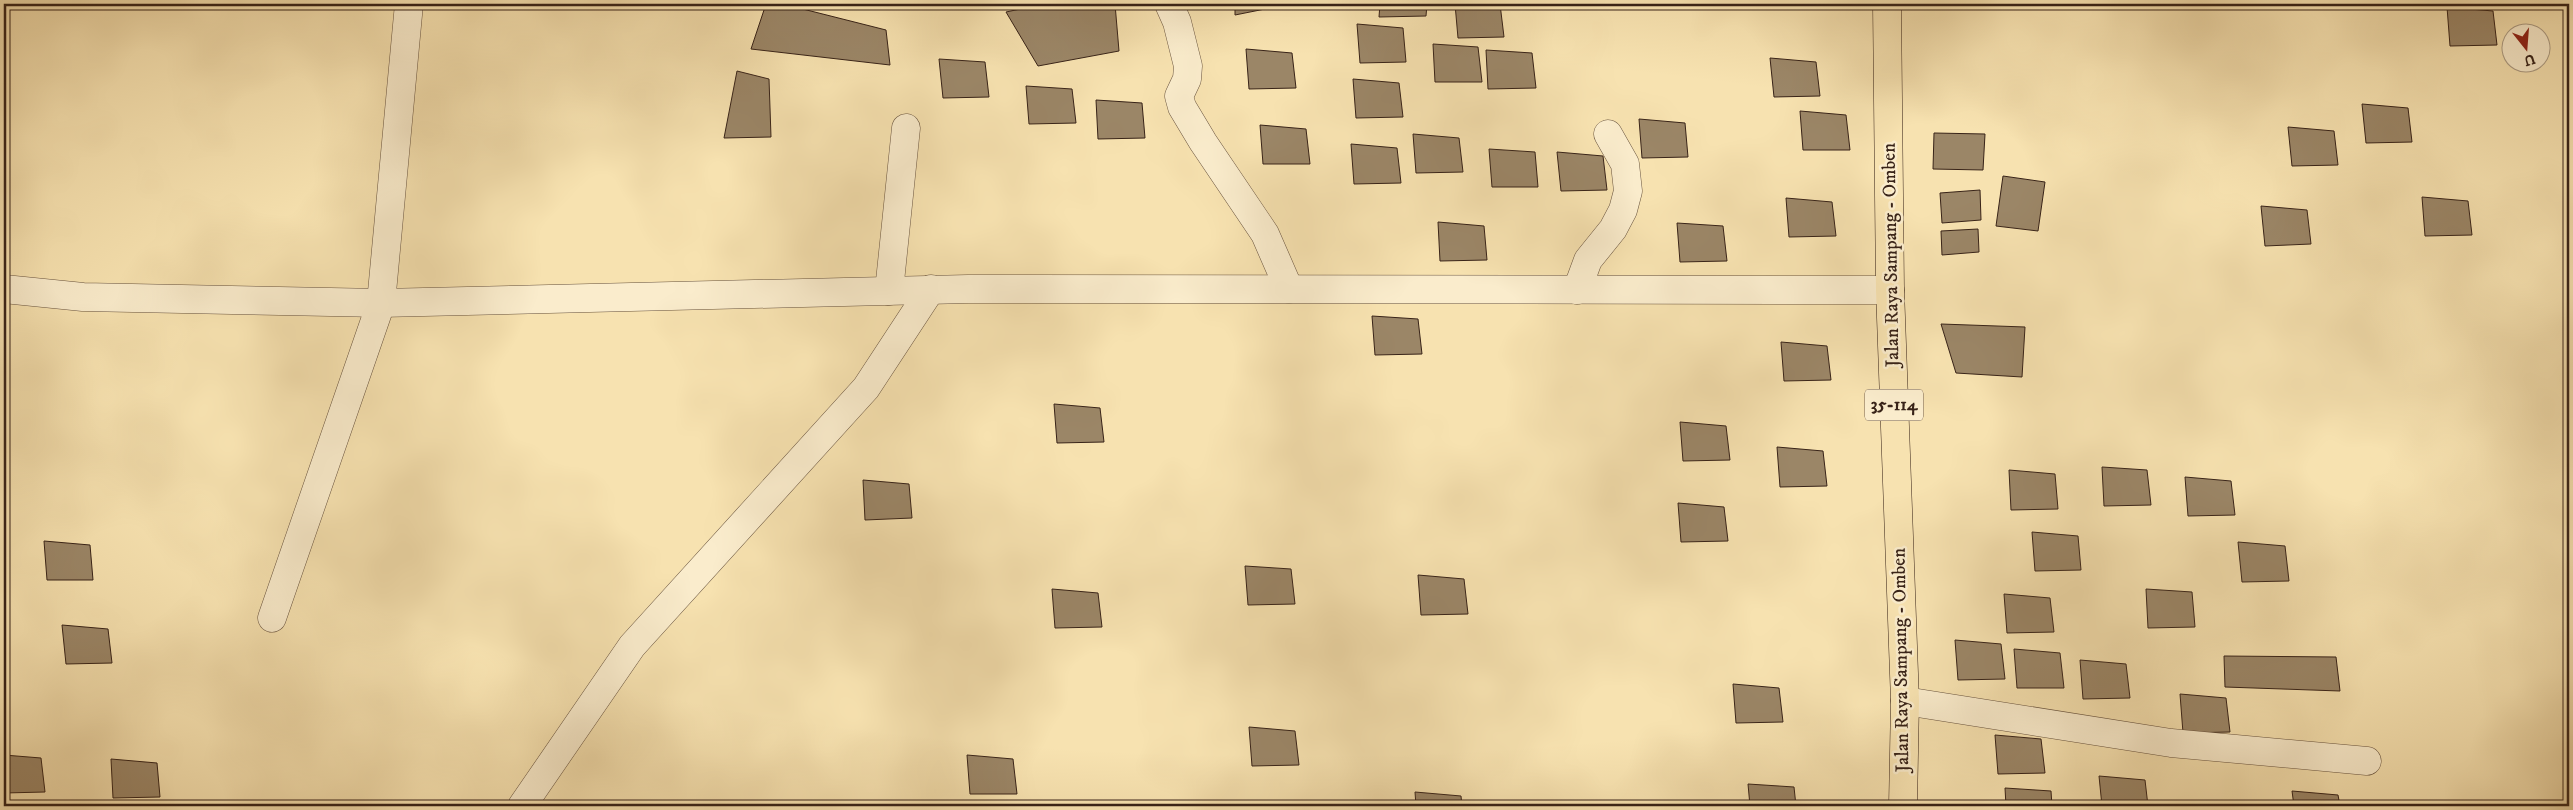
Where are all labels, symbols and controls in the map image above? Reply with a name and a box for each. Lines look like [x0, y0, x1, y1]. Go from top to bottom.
north arrow [2500, 22, 2550, 72]
text: U [2522, 49, 2537, 70]
street label: Jalan Raya Sampang - Omben [1878, 143, 1904, 369]
road number: 35-114 [1865, 390, 1923, 420]
street label: Jalan Raya Sampang - Omben [1888, 548, 1914, 774]

